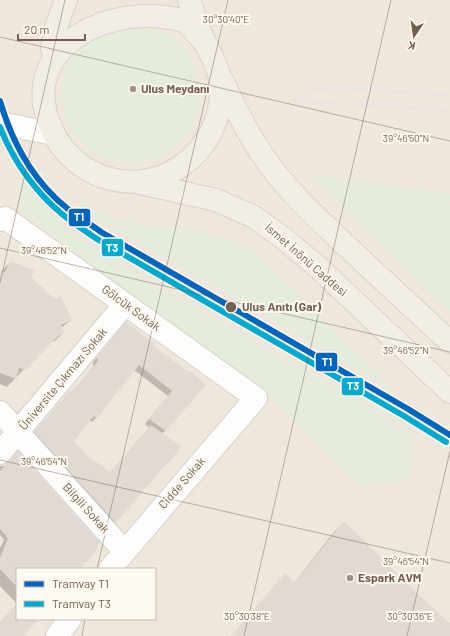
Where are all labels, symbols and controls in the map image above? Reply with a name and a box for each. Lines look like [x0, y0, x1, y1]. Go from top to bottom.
text: 30°30'40"E [203, 13, 249, 25]
scale bar [18, 16, 85, 42]
north arrow [394, 16, 434, 56]
text: 20 m [24, 22, 50, 36]
text: K [407, 39, 416, 53]
place label: Ulus Meydanı [141, 81, 210, 95]
marker: Ulus Meydanı [128, 84, 138, 94]
text: 39°46'50"N [383, 132, 429, 144]
line badge: T1 [68, 208, 91, 227]
text: T1 [74, 210, 84, 223]
street label: İsmet İnönü Caddesi [263, 220, 351, 299]
line badge: T3 [101, 238, 124, 257]
text: T3 [106, 241, 118, 254]
text: 39°46'52"N [21, 244, 67, 256]
street label: Gölcük Sokak [99, 281, 164, 333]
place label: Ulus Anıtı (Gar) [242, 299, 322, 313]
marker: Ulus Anıtı (Gar) [224, 300, 238, 314]
street label: Üniversite Çıkmazı Sokak [15, 324, 109, 432]
text: 39°46'52"N [383, 344, 429, 356]
line badge: T1 [315, 352, 338, 372]
text: T1 [322, 355, 332, 368]
line badge: T3 [341, 377, 364, 396]
text: T3 [347, 379, 359, 392]
street label: Cidde Sokak [155, 454, 207, 511]
text: 39°46'54"N [21, 455, 67, 467]
street label: Bilgili Sokak [61, 479, 113, 535]
text: 39°46'54"N [383, 555, 429, 567]
legend [16, 568, 156, 620]
place label: Espark AVM [358, 570, 421, 584]
marker: Espark AVM [345, 573, 355, 583]
text: Tramvay T1 [52, 576, 109, 590]
text: Tramvay T3 [52, 596, 111, 610]
text: 30°30'38"E [224, 610, 270, 622]
text: 30°30'36"E [387, 610, 433, 622]

